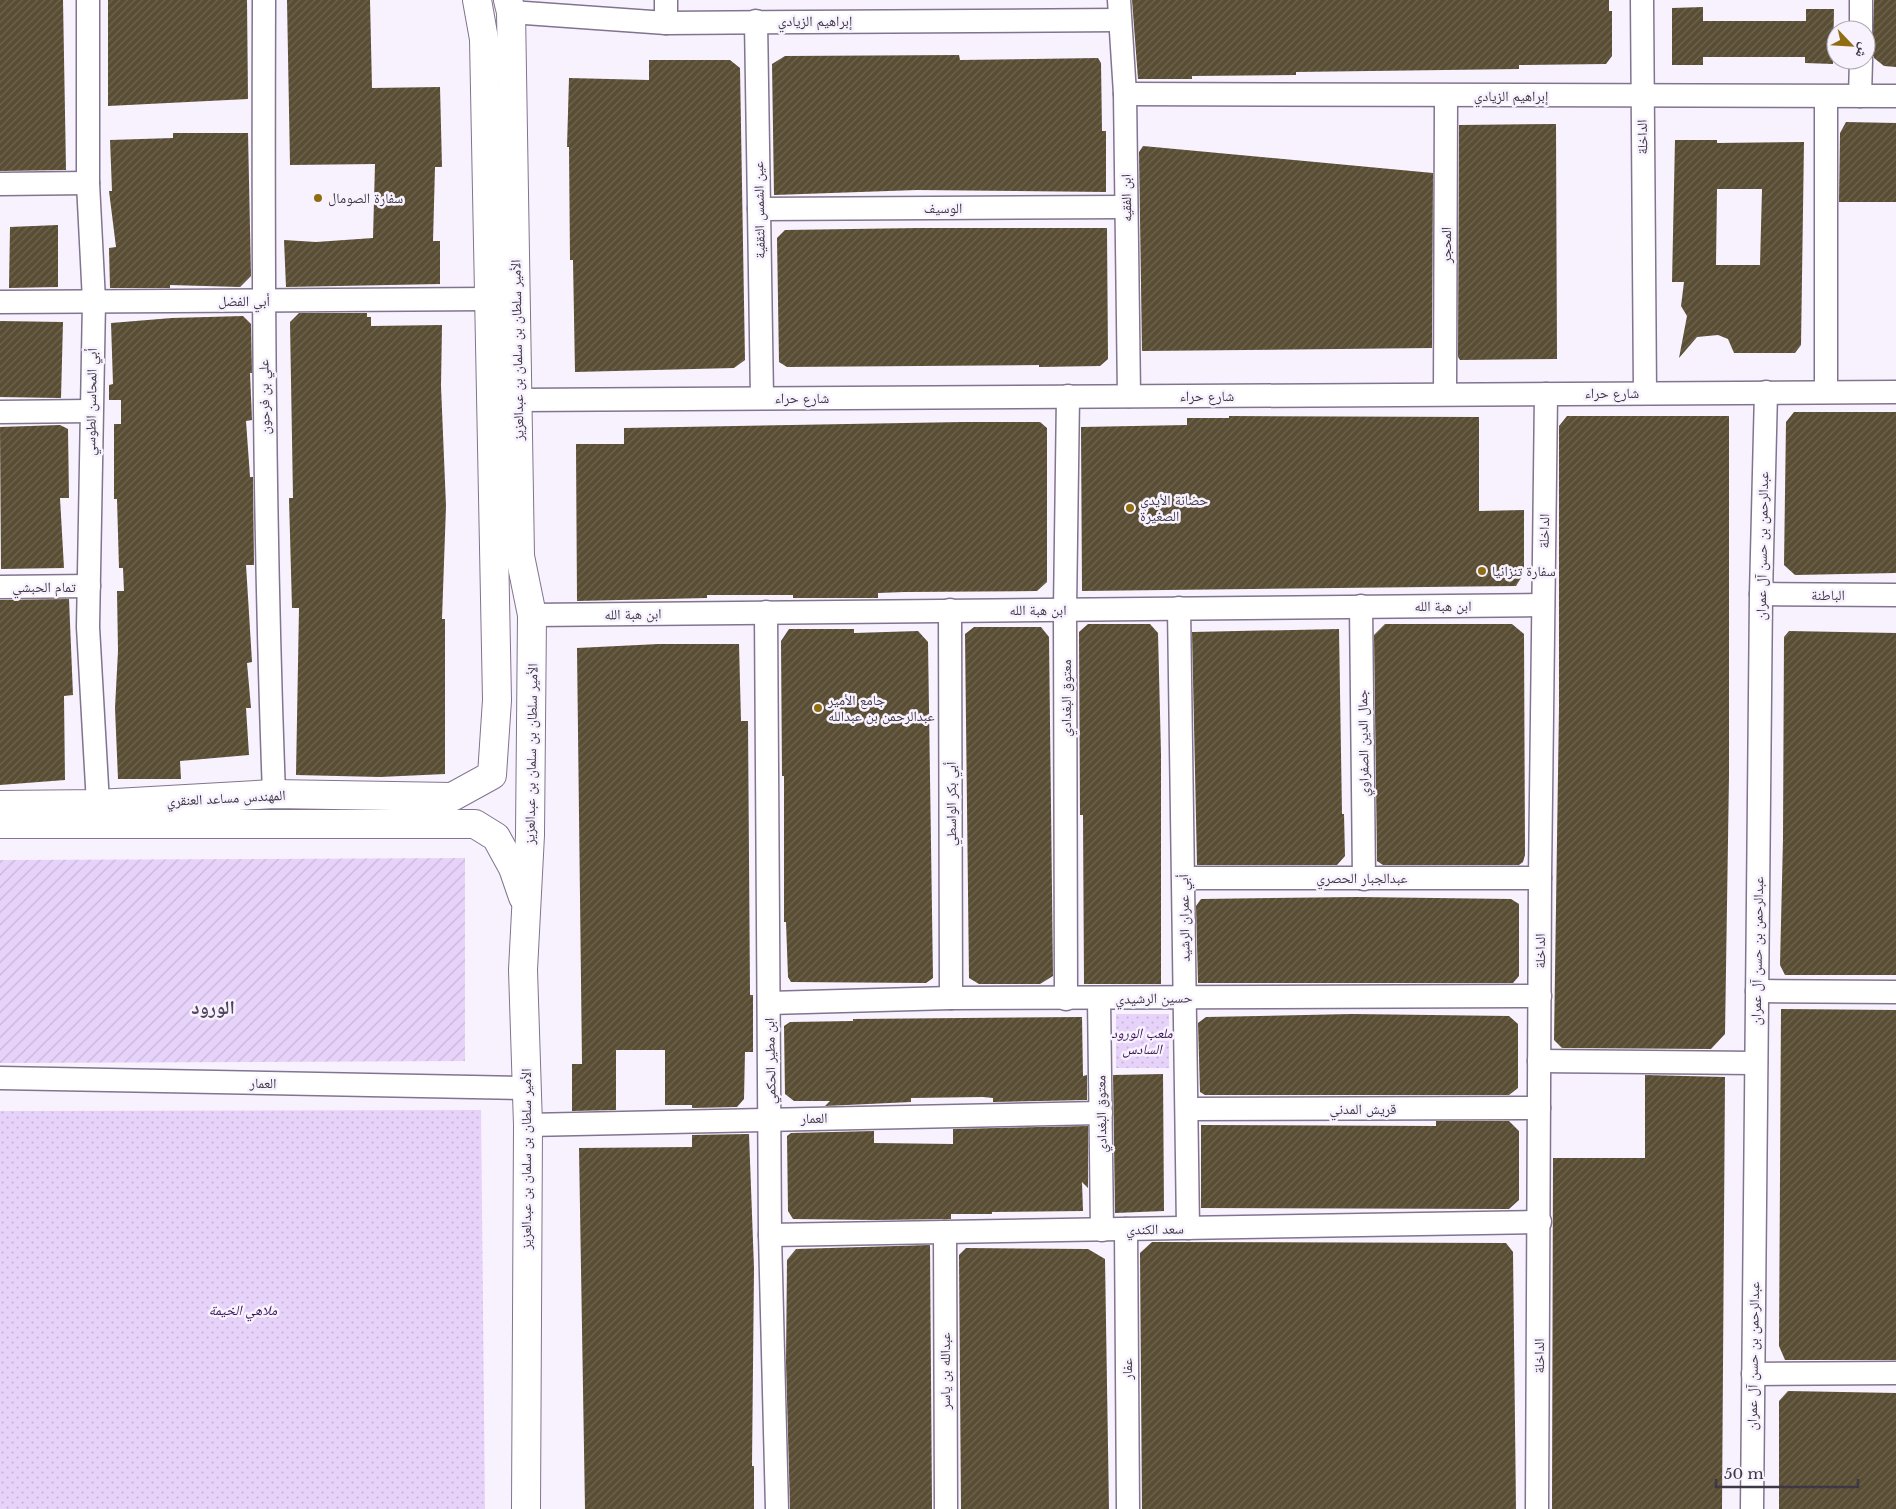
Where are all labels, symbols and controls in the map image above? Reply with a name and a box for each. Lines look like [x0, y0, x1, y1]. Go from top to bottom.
street label: إبراهيم الزيادي [778, 12, 852, 33]
north arrow [1826, 20, 1876, 70]
text: ش [1851, 40, 1874, 61]
street label: إبراهيم الزيادي [1474, 87, 1548, 108]
street label: الداخلة [1633, 119, 1651, 155]
street label: عين الشمس الثقفية [749, 161, 769, 259]
street label: ابن الفقيه [1117, 174, 1135, 222]
place label: سفارة الصومال [328, 189, 403, 207]
marker: سفارة الصومال [312, 192, 324, 204]
street label: الوسيف [924, 199, 962, 217]
street label: المحجر [1437, 227, 1455, 264]
street label: الأمير سلطان بن سلمان بن عبدالعزيز [506, 259, 528, 442]
street label: أبي الفضل [218, 292, 270, 313]
street label: أبي المحاسن الطوسي [81, 348, 103, 456]
street label: علي بن فرحون [254, 359, 276, 435]
street label: شارع حراء [1585, 384, 1639, 403]
street label: شارع حراء [1180, 387, 1234, 406]
street label: شارع حراء [775, 389, 829, 408]
street label: عبدالرحمن بن حسن آل عمران [1752, 471, 1772, 621]
place label: حضانة الأيدي الصغيرة [1140, 491, 1208, 525]
marker: حضانة الأيدي الصغيرة [1124, 502, 1136, 514]
street label: الداخلة [1535, 513, 1553, 549]
place label: سفارة تنزانيا [1492, 562, 1556, 580]
marker: سفارة تنزانيا [1476, 565, 1488, 577]
street label: تمام الحبشي [12, 578, 76, 599]
street label: الباطنة [1811, 586, 1845, 604]
street label: ابن هبة الله [1415, 597, 1472, 615]
street label: ابن هبة الله [1010, 601, 1067, 619]
street label: ابن هبة الله [604, 605, 662, 623]
street label: معتوق البغدادي [1057, 659, 1078, 737]
street label: الأمير سلطان بن سلمان بن عبدالعزيز [520, 663, 542, 846]
street label: جمال الدين الصفراوي [1353, 689, 1375, 797]
place label: جامع الأمير عبدالرحمن بن عبدالله [827, 691, 935, 725]
marker: جامع الأمير عبدالرحمن بن عبدالله [812, 702, 824, 714]
street label: أبي بكر الواسطي [942, 762, 963, 846]
street label: المهندس مساعد العنقري [166, 786, 286, 813]
street label: عبدالجبار الحصري [1316, 869, 1408, 890]
street label: أبي عمران الرشيد [1174, 874, 1196, 962]
street label: عبدالرحمن بن حسن آل عمران [1747, 876, 1767, 1026]
street label: الداخلة [1531, 934, 1549, 968]
street label: حسين الرشيدي [1115, 988, 1193, 1010]
district label: الورود [191, 996, 235, 1019]
street label: ابن مطير الحكمي [760, 1017, 782, 1105]
park label: ملعب الورود السادس [1111, 1024, 1173, 1058]
street label: الأمير سلطان بن سلمان بن عبدالعزيز [517, 1068, 535, 1251]
street label: العمار [248, 1074, 277, 1092]
street label: معتوق البغدادي [1091, 1075, 1113, 1153]
street label: قريش المدني [1330, 1100, 1397, 1121]
street label: العمار [799, 1109, 828, 1127]
street label: سعد الكندي [1126, 1219, 1184, 1241]
street label: عبدالرحمن بن حسن آل عمران [1743, 1281, 1763, 1431]
park label: ملاهي الخيمة [209, 1301, 278, 1322]
street label: عبدالله بن ياسر [936, 1332, 954, 1411]
street label: الداخلة [1530, 1339, 1548, 1373]
street label: عفار [1118, 1358, 1136, 1381]
scale bar [1716, 1456, 1858, 1488]
text: 50 m [1724, 1464, 1764, 1483]

